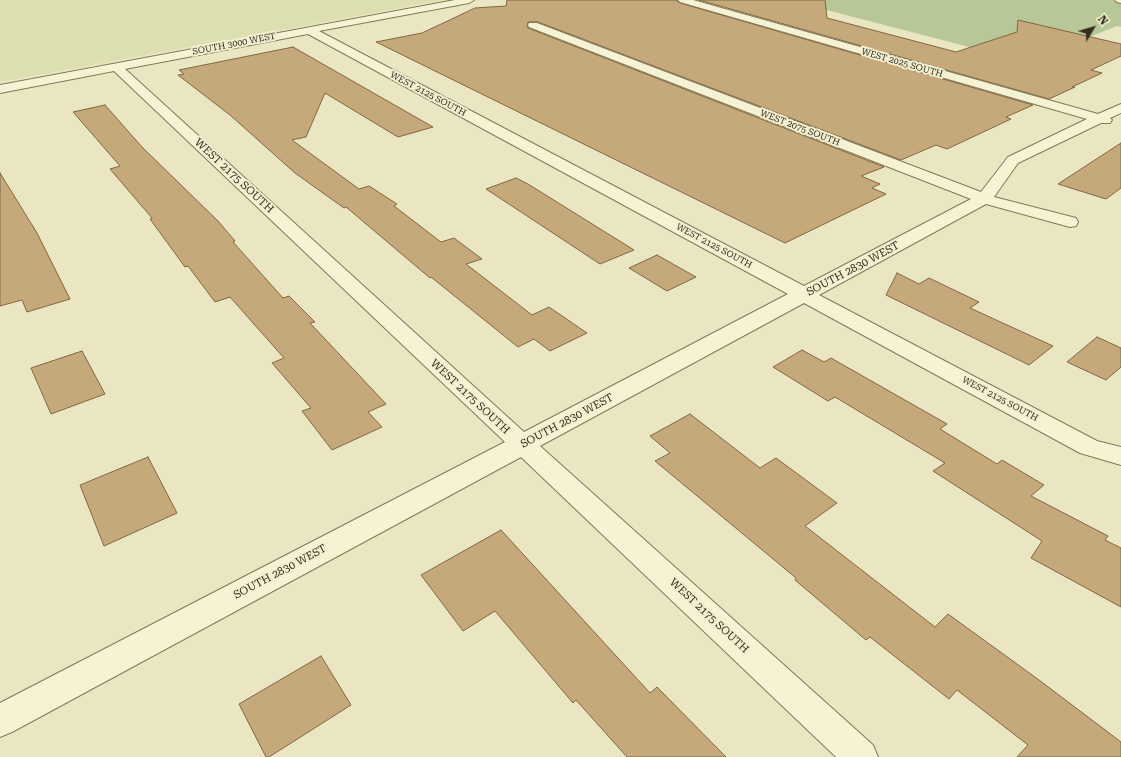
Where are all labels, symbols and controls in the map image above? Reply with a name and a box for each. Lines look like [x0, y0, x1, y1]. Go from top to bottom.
north arrow [1073, 8, 1113, 48]
text: N [1095, 13, 1111, 28]
street label: SOUTH 3000 WEST [191, 31, 277, 57]
street label: WEST 2025 SOUTH [860, 46, 944, 80]
street label: WEST 2125 SOUTH [388, 69, 468, 119]
street label: WEST 2075 SOUTH [759, 108, 841, 148]
street label: WEST 2175 SOUTH [192, 136, 276, 216]
street label: WEST 2125 SOUTH [674, 221, 754, 271]
street label: SOUTH 2830 WEST [804, 239, 902, 299]
street label: WEST 2175 SOUTH [428, 357, 512, 437]
street label: WEST 2125 SOUTH [960, 374, 1040, 424]
street label: SOUTH 2830 WEST [518, 391, 616, 451]
street label: SOUTH 2830 WEST [231, 542, 329, 602]
street label: WEST 2175 SOUTH [667, 576, 751, 656]

